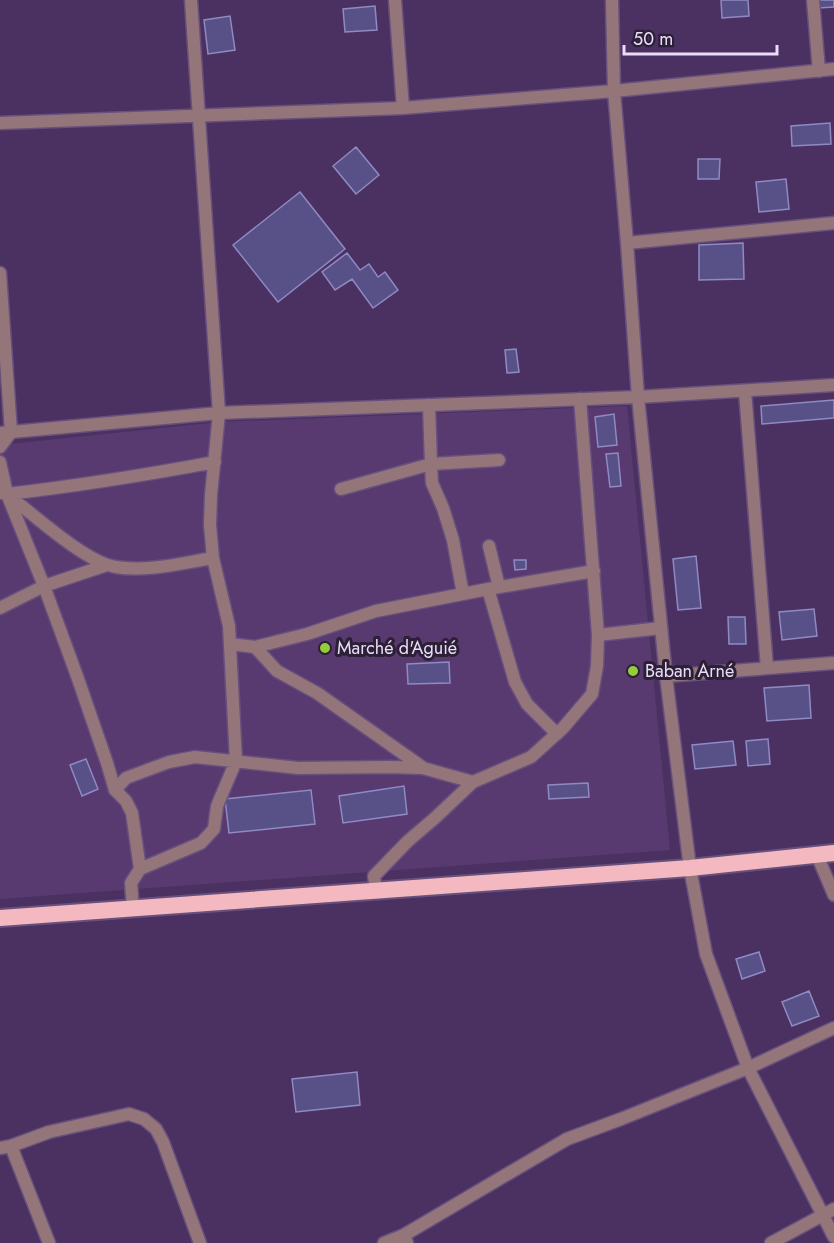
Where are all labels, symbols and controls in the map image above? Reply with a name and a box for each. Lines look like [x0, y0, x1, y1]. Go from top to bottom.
scale bar [624, 18, 777, 56]
text: 50 m [633, 26, 673, 52]
place label: Marché d'Aguié [337, 635, 457, 661]
marker: Marché d'Aguié [318, 641, 332, 655]
place label: Baban Arné [645, 658, 734, 684]
marker: Baban Arné [626, 664, 640, 678]

